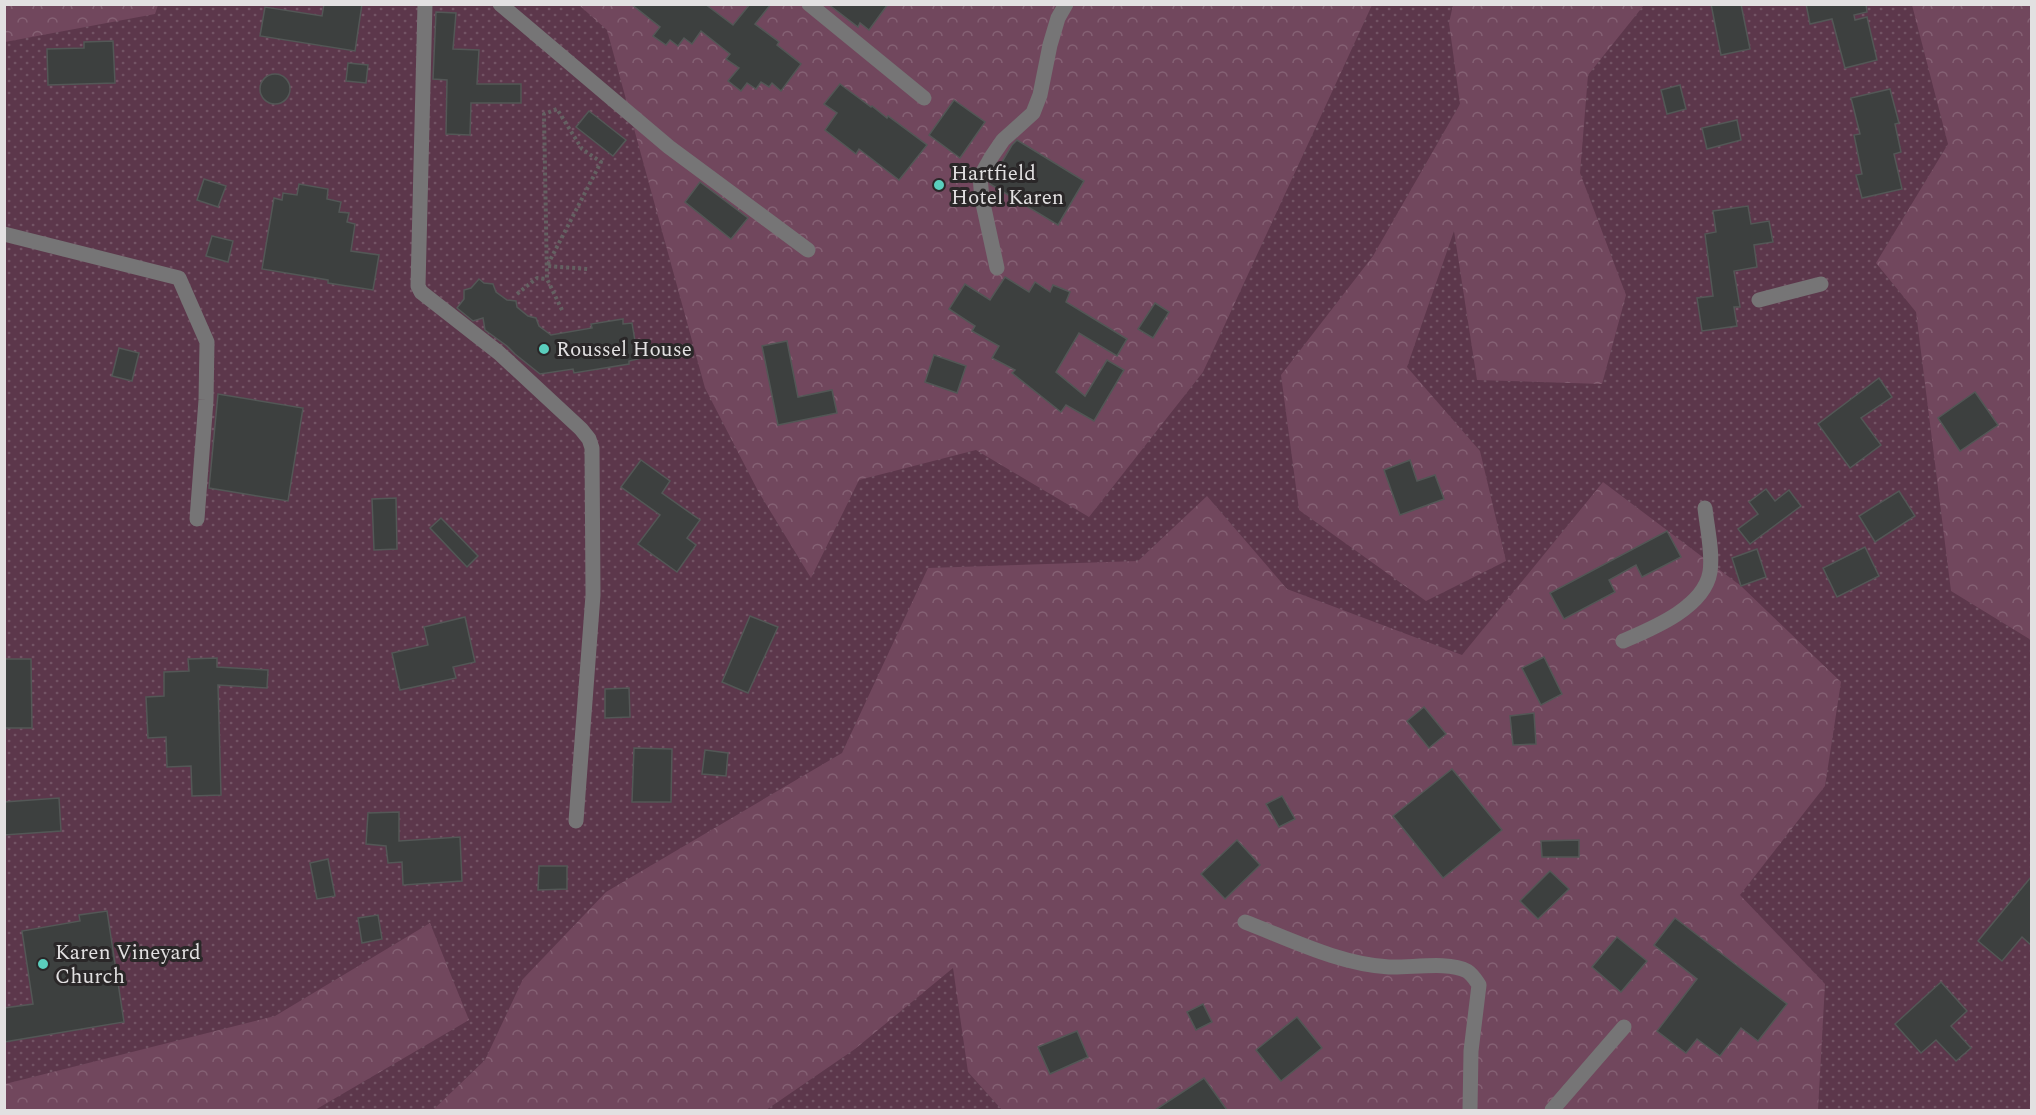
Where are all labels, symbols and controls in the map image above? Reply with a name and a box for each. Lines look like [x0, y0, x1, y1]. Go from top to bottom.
place label: Hartfield Hotel Karen [951, 158, 1064, 214]
marker: Hartfield Hotel Karen [932, 178, 946, 192]
place label: Roussel House [556, 334, 692, 366]
marker: Roussel House [537, 342, 551, 356]
place label: Karen Vineyard Church [55, 937, 201, 993]
marker: Karen Vineyard Church [36, 957, 50, 971]

